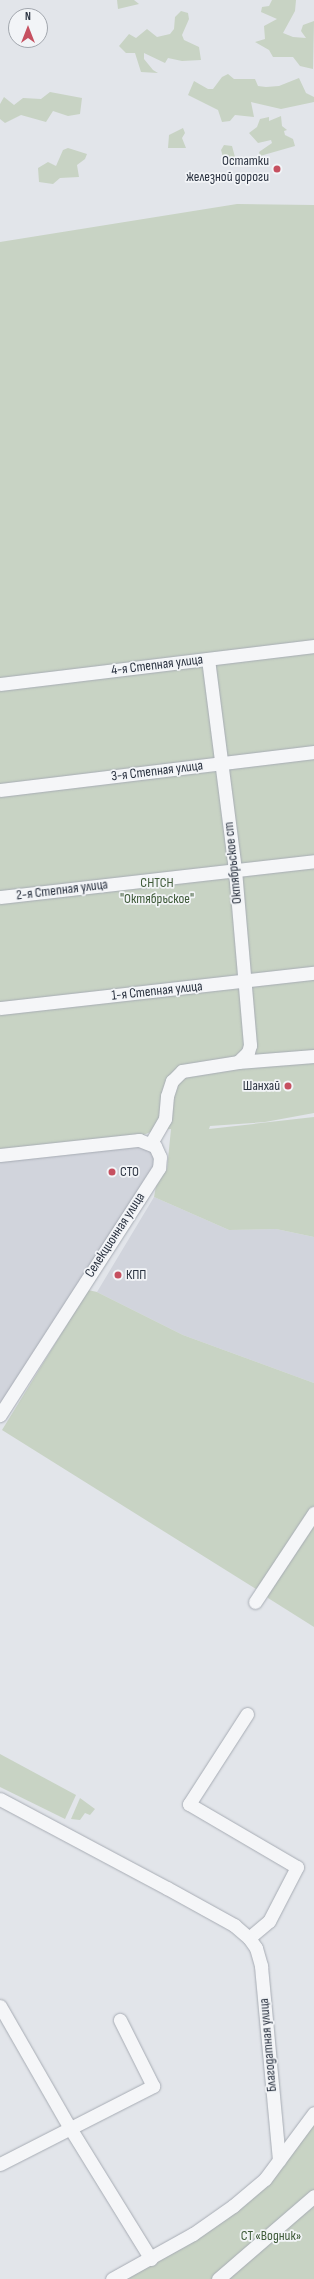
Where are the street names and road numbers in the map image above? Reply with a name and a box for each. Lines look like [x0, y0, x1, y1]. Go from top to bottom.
street label: 4-я Степная улица [110, 651, 204, 679]
street label: 3-я Степная улица [110, 757, 204, 785]
street label: Октябрьское ст [220, 821, 246, 905]
street label: 2-я Степная улица [15, 876, 109, 904]
street label: 1-я Степная улица [111, 978, 203, 1004]
street label: Селекционная улица [81, 1189, 149, 1281]
street label: Благодатная улица [256, 1997, 280, 2093]

